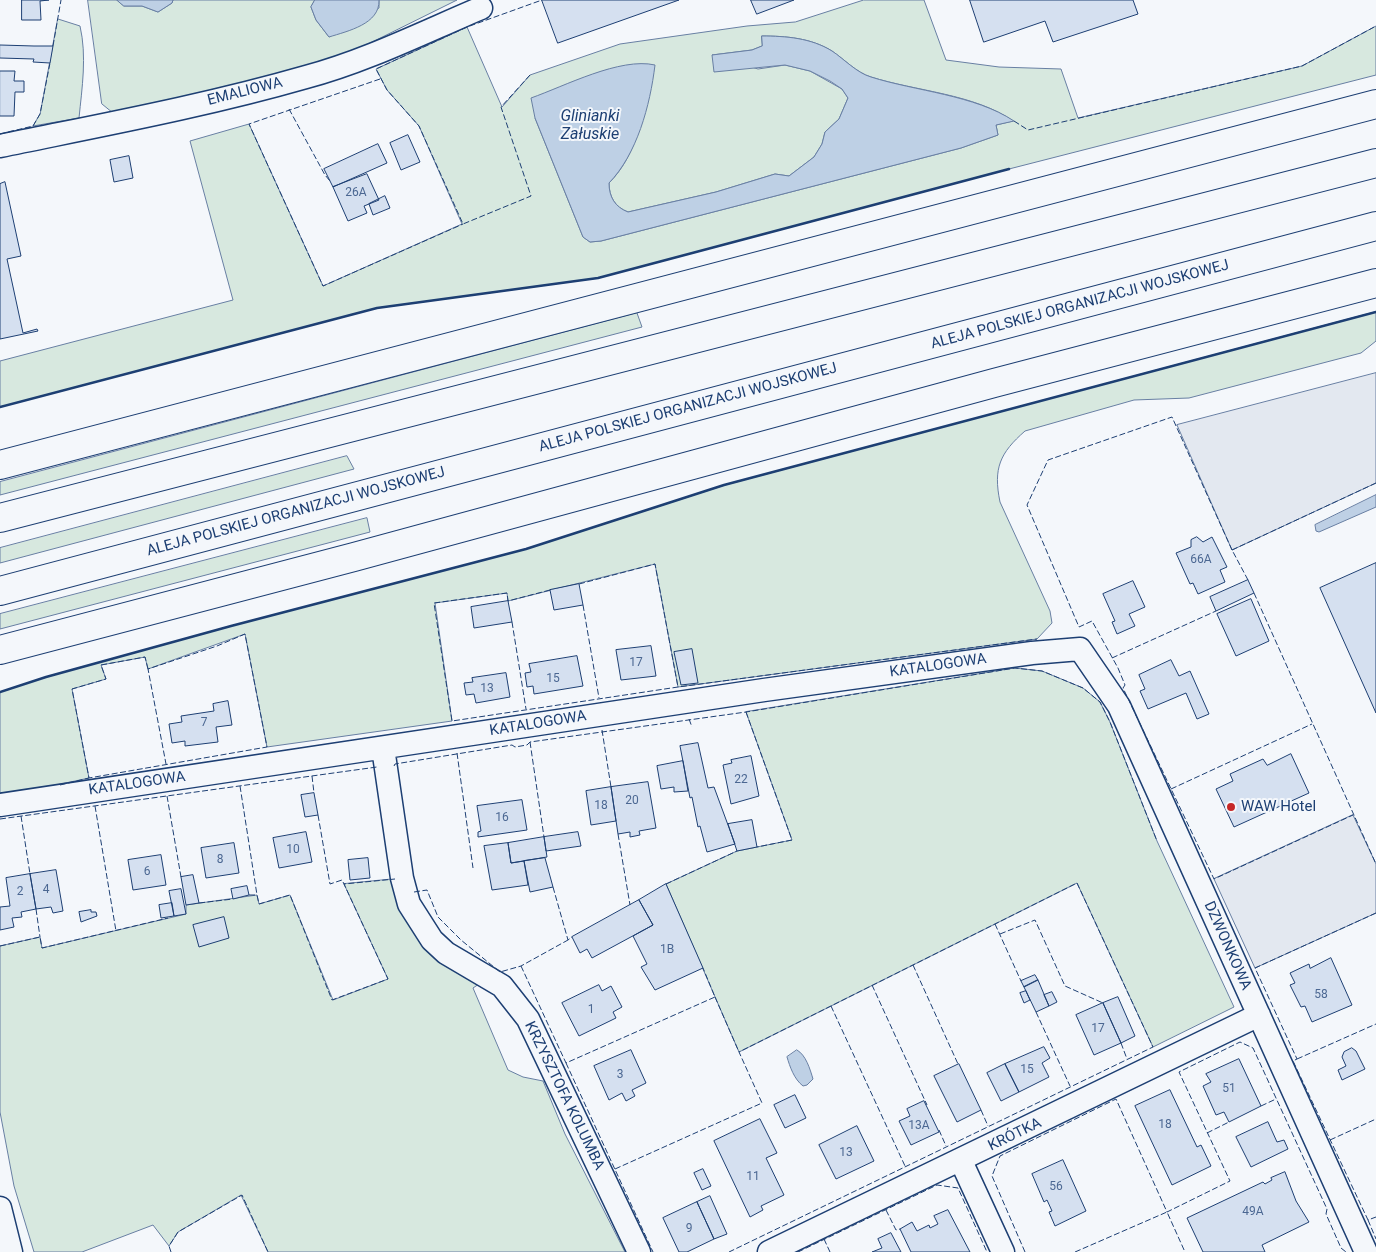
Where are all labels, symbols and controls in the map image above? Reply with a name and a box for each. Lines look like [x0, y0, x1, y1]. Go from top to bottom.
street label: EMALIOWA [206, 74, 284, 110]
water label: Glinianki Załuskie [560, 107, 620, 145]
house number: 26A [345, 186, 367, 200]
street label: ALEJA POLSKIEJ ORGANIZACJI WOJSKOWEJ [929, 256, 1231, 354]
street label: ALEJA POLSKIEJ ORGANIZACJI WOJSKOWEJ [537, 359, 839, 457]
street label: ALEJA POLSKIEJ ORGANIZACJI WOJSKOWEJ [145, 463, 447, 561]
house number: 66A [1190, 553, 1212, 567]
street label: KATALOGOWA [888, 650, 988, 682]
house number: 17 [629, 656, 643, 670]
house number: 15 [546, 672, 560, 686]
house number: 13 [480, 682, 494, 696]
street label: KATALOGOWA [488, 707, 588, 741]
house number: 7 [201, 716, 207, 730]
street label: KATALOGOWA [87, 768, 187, 800]
house number: 22 [734, 773, 748, 787]
house number: 20 [625, 794, 639, 808]
place label: WAW Hotel [1241, 798, 1316, 816]
house number: 18 [594, 799, 608, 813]
marker: WAW Hotel [1225, 801, 1237, 813]
house number: 16 [495, 811, 509, 825]
house number: 10 [286, 843, 300, 857]
house number: 8 [217, 853, 223, 867]
house number: 6 [144, 865, 150, 879]
house number: 4 [43, 883, 49, 897]
house number: 2 [17, 885, 23, 899]
street label: DZWONKOWA [1199, 899, 1255, 993]
house number: 1B [660, 943, 674, 957]
house number: 58 [1314, 988, 1328, 1002]
house number: 1 [588, 1003, 594, 1017]
street label: KRZYSZTOFA KOLUMBA [520, 1019, 608, 1173]
house number: 17 [1091, 1022, 1105, 1036]
house number: 15 [1020, 1063, 1034, 1077]
house number: 3 [617, 1068, 623, 1082]
house number: 51 [1222, 1082, 1236, 1096]
street label: KRÓTKA [985, 1114, 1045, 1156]
house number: 18 [1158, 1118, 1172, 1132]
house number: 13A [908, 1119, 930, 1133]
house number: 13 [839, 1146, 853, 1160]
house number: 11 [746, 1170, 760, 1184]
house number: 56 [1049, 1180, 1063, 1194]
house number: 49A [1242, 1205, 1264, 1219]
house number: 9 [686, 1222, 692, 1236]

